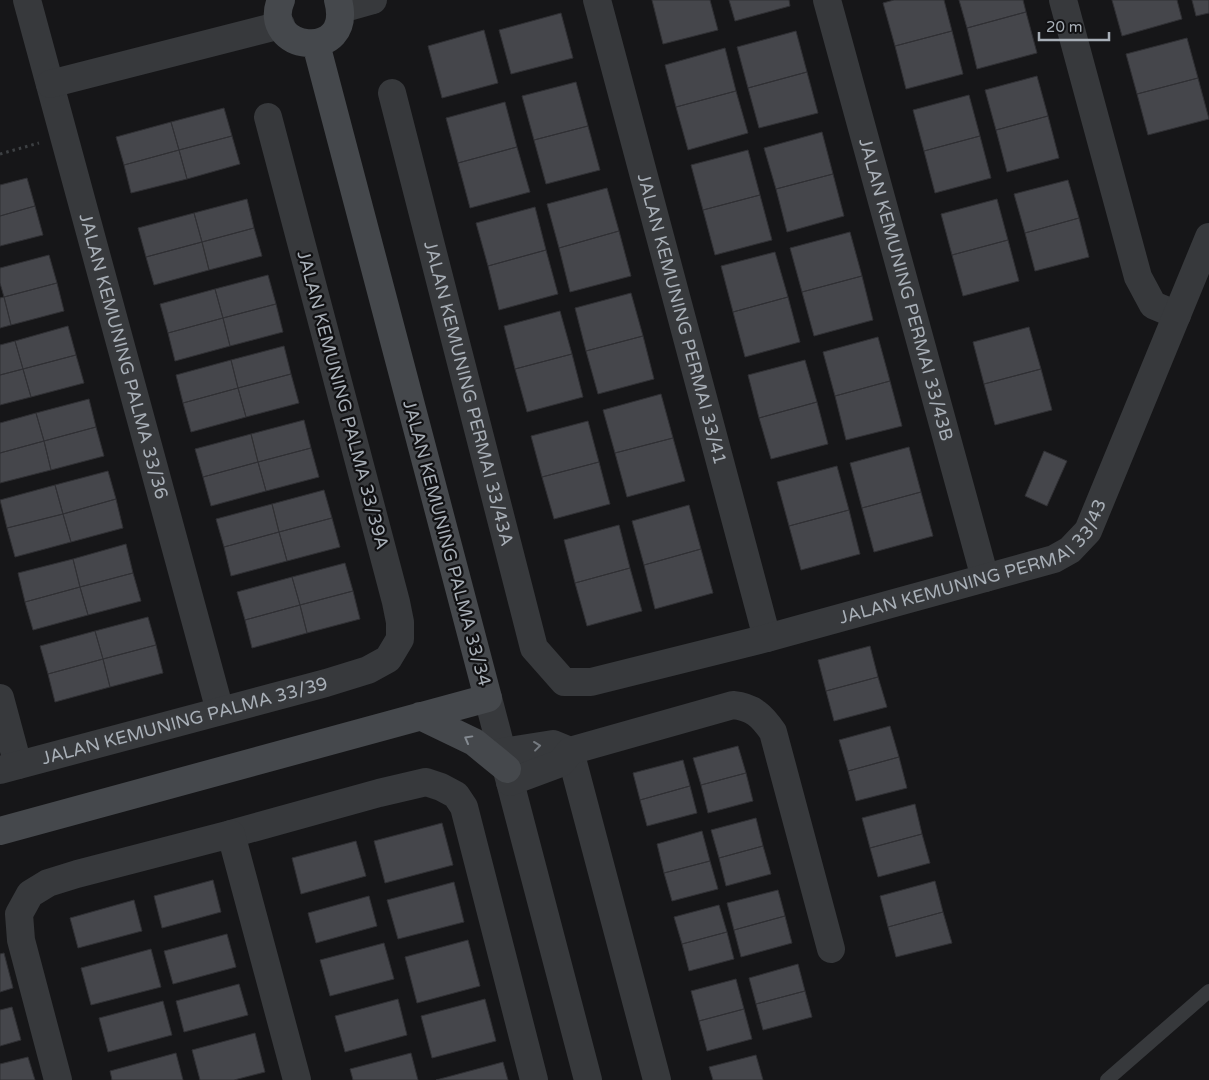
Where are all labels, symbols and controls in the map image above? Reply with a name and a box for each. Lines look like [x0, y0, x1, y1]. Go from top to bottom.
scale bar [1039, 10, 1109, 42]
text: 20 m [1046, 18, 1083, 36]
street label: JALAN KEMUNING PERMAI 33/43B [854, 135, 958, 443]
street label: JALAN KEMUNING PERMAI 33/41 [633, 171, 731, 467]
street label: JALAN KEMUNING PALMA 33/36 [74, 211, 173, 501]
street label: JALAN KEMUNING PERMAI 33/43A [419, 238, 518, 548]
street label: JALAN KEMUNING PALMA 33/39A [292, 248, 394, 552]
street label: JALAN KEMUNING PALMA 33/34 [398, 398, 496, 688]
street label: JALAN KEMUNING PERMAI 33/43 [836, 496, 1111, 629]
street label: JALAN KEMUNING PALMA 33/39 [39, 672, 330, 769]
one-way arrow [465, 735, 474, 745]
one-way arrow [533, 741, 541, 752]

